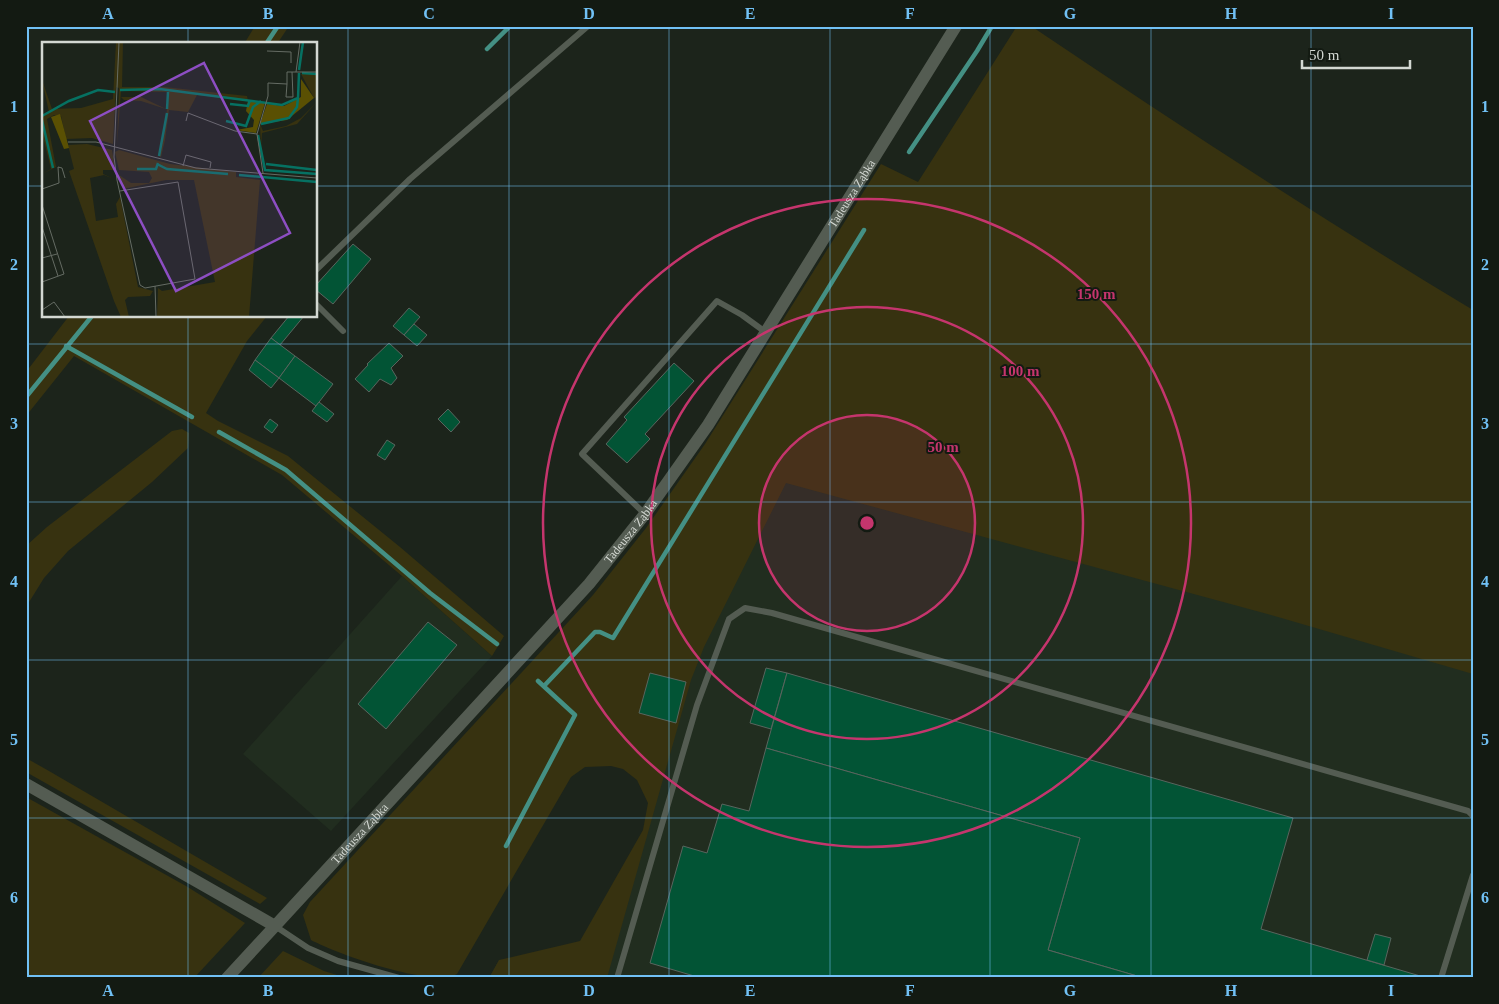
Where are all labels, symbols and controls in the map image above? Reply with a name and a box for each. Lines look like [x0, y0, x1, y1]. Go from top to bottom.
text: A [102, 5, 114, 22]
text: B [263, 5, 274, 22]
text: C [423, 5, 435, 22]
text: D [583, 5, 595, 22]
text: E [745, 5, 755, 22]
text: F [905, 5, 915, 22]
text: G [1064, 5, 1077, 22]
text: H [1225, 5, 1238, 22]
text: I [1388, 5, 1394, 22]
scale bar [1302, 38, 1409, 70]
inset map [42, 42, 318, 318]
text: 50 m [1309, 47, 1340, 63]
text: 1 [10, 98, 18, 115]
text: 1 [1481, 98, 1489, 115]
street label: Tadeusza Ząbka [825, 156, 879, 230]
text: 2 [10, 256, 18, 273]
text: 2 [1481, 256, 1489, 273]
text: 150 m [1077, 286, 1116, 302]
text: 100 m [1001, 363, 1040, 379]
text: 3 [10, 415, 18, 432]
text: 3 [1481, 415, 1489, 432]
text: 50 m [927, 439, 959, 455]
street label: Tadeusza Ząbka [601, 496, 660, 566]
centre of rings [858, 514, 876, 532]
text: 4 [10, 573, 18, 590]
text: 4 [1481, 573, 1489, 590]
text: 5 [10, 731, 18, 748]
text: 5 [1481, 731, 1489, 748]
street label: Tadeusza Ząbka [328, 800, 392, 867]
text: 6 [10, 889, 18, 906]
text: 6 [1481, 889, 1489, 906]
text: A [102, 982, 114, 999]
text: B [263, 982, 274, 999]
text: C [423, 982, 435, 999]
text: D [583, 982, 595, 999]
text: E [745, 982, 755, 999]
text: F [905, 982, 915, 999]
text: G [1064, 982, 1077, 999]
text: H [1225, 982, 1238, 999]
text: I [1388, 982, 1394, 999]

